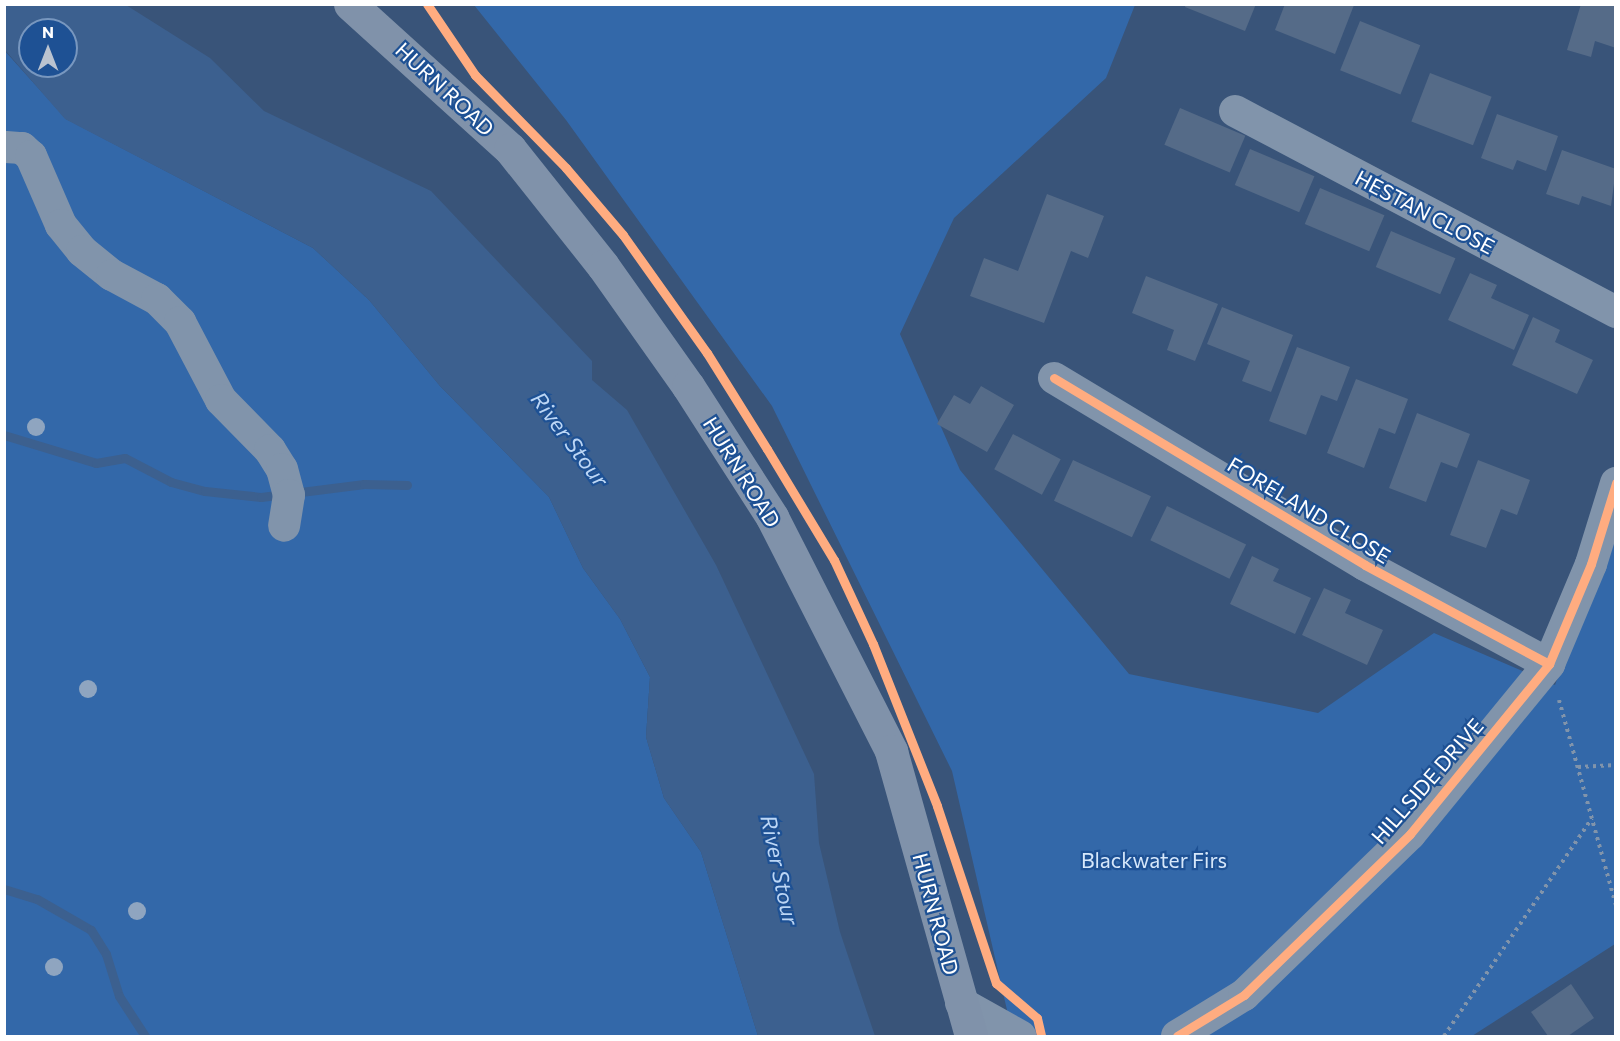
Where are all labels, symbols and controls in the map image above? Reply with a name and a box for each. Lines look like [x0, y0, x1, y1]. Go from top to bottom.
north arrow [18, 18, 78, 78]
text: N [42, 22, 54, 41]
street label: HURN ROAD [391, 37, 499, 141]
street label: HESTAN CLOSE [1351, 165, 1499, 259]
water label: River Stour [526, 386, 614, 492]
street label: HURN ROAD [698, 412, 786, 532]
street label: FORELAND CLOSE [1223, 451, 1395, 569]
street label: HILLSIDE DRIVE [1366, 713, 1488, 849]
water label: River Stour [755, 813, 805, 927]
park label: Blackwater Firs [1081, 847, 1227, 873]
street label: HURN ROAD [908, 850, 964, 978]

